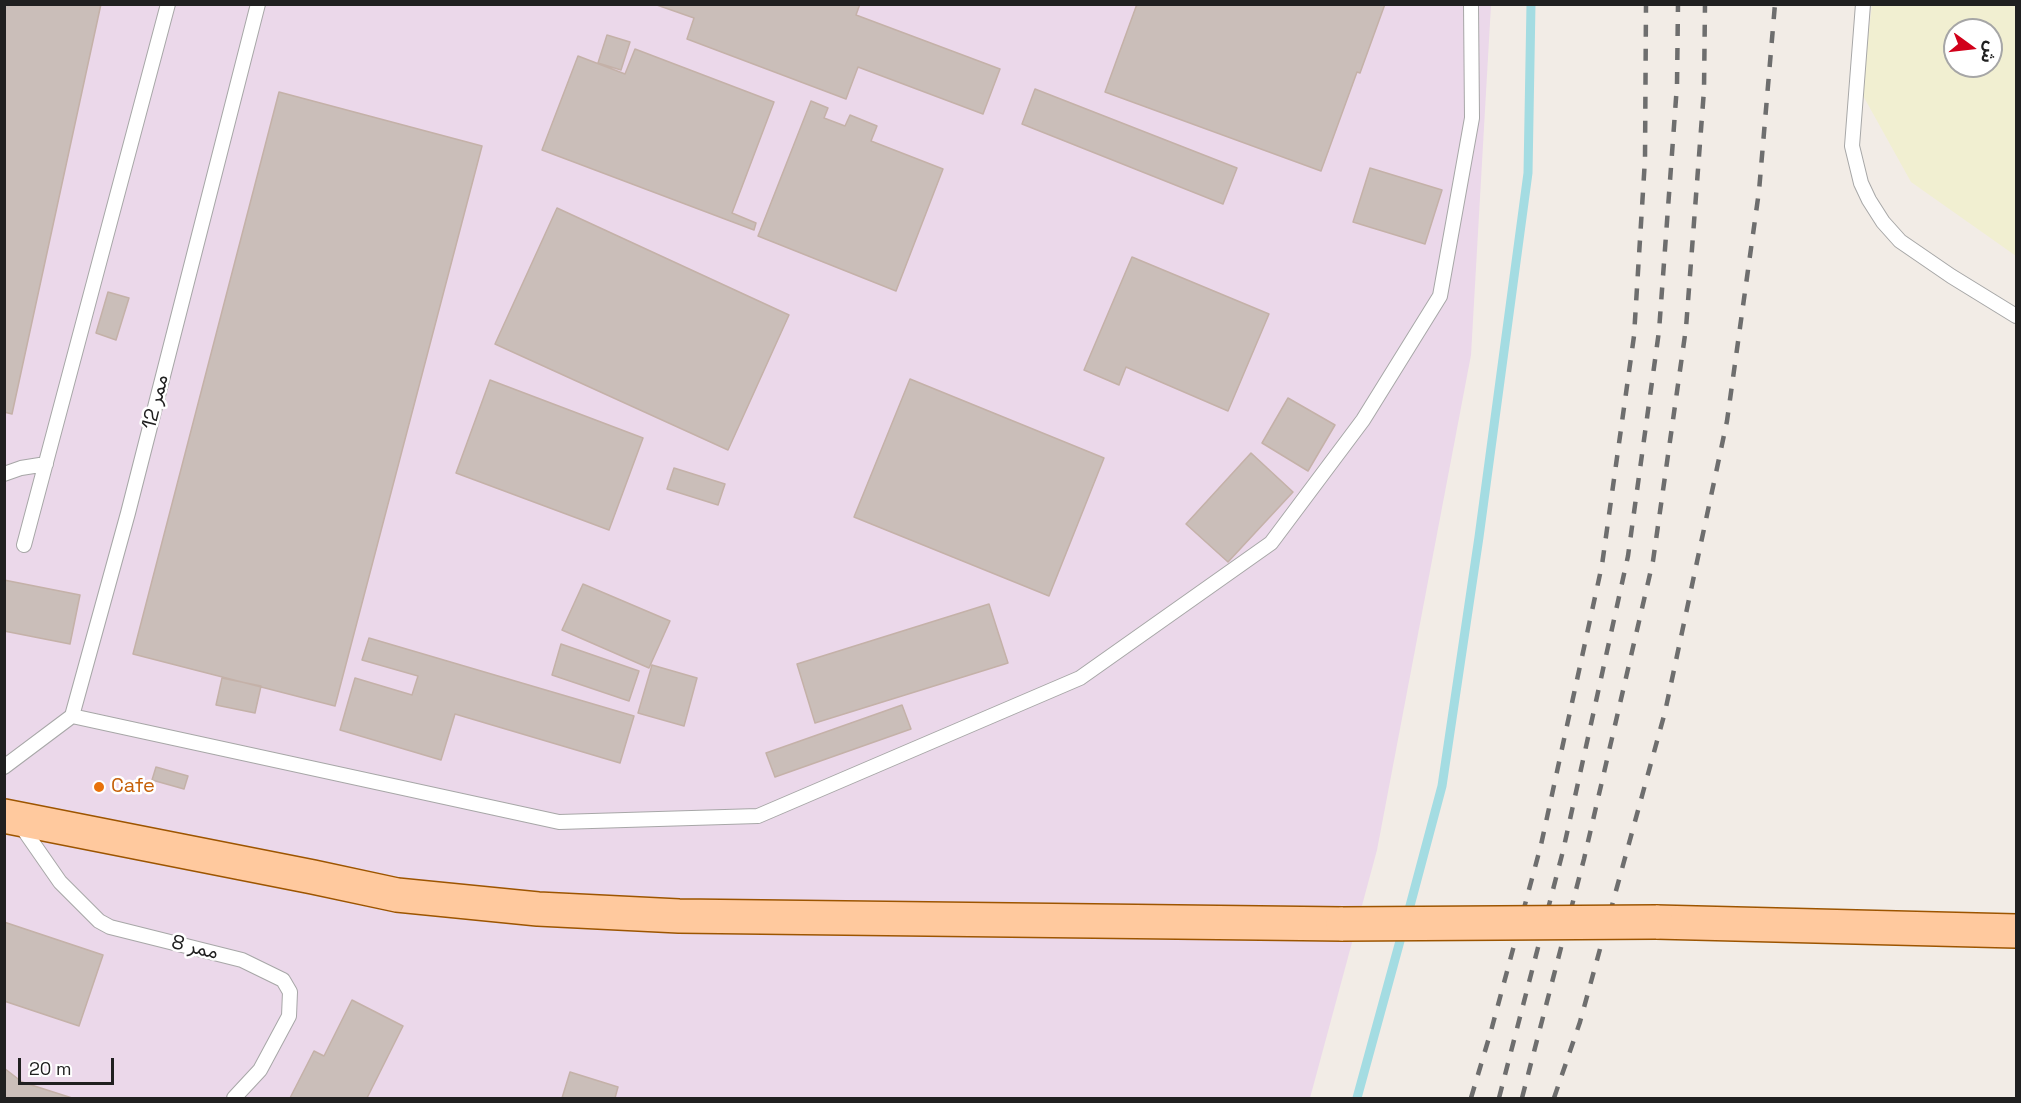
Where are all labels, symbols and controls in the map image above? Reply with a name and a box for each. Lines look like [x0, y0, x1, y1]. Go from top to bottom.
north arrow [1943, 18, 2003, 78]
text: ش [1976, 39, 2002, 66]
street label: ممر 12 [138, 372, 174, 432]
place label: Cafe [111, 775, 155, 799]
marker: Cafe [92, 780, 106, 794]
street label: ممر 8 [169, 931, 221, 965]
scale bar [21, 1046, 117, 1084]
text: 20 m [29, 1057, 72, 1080]

